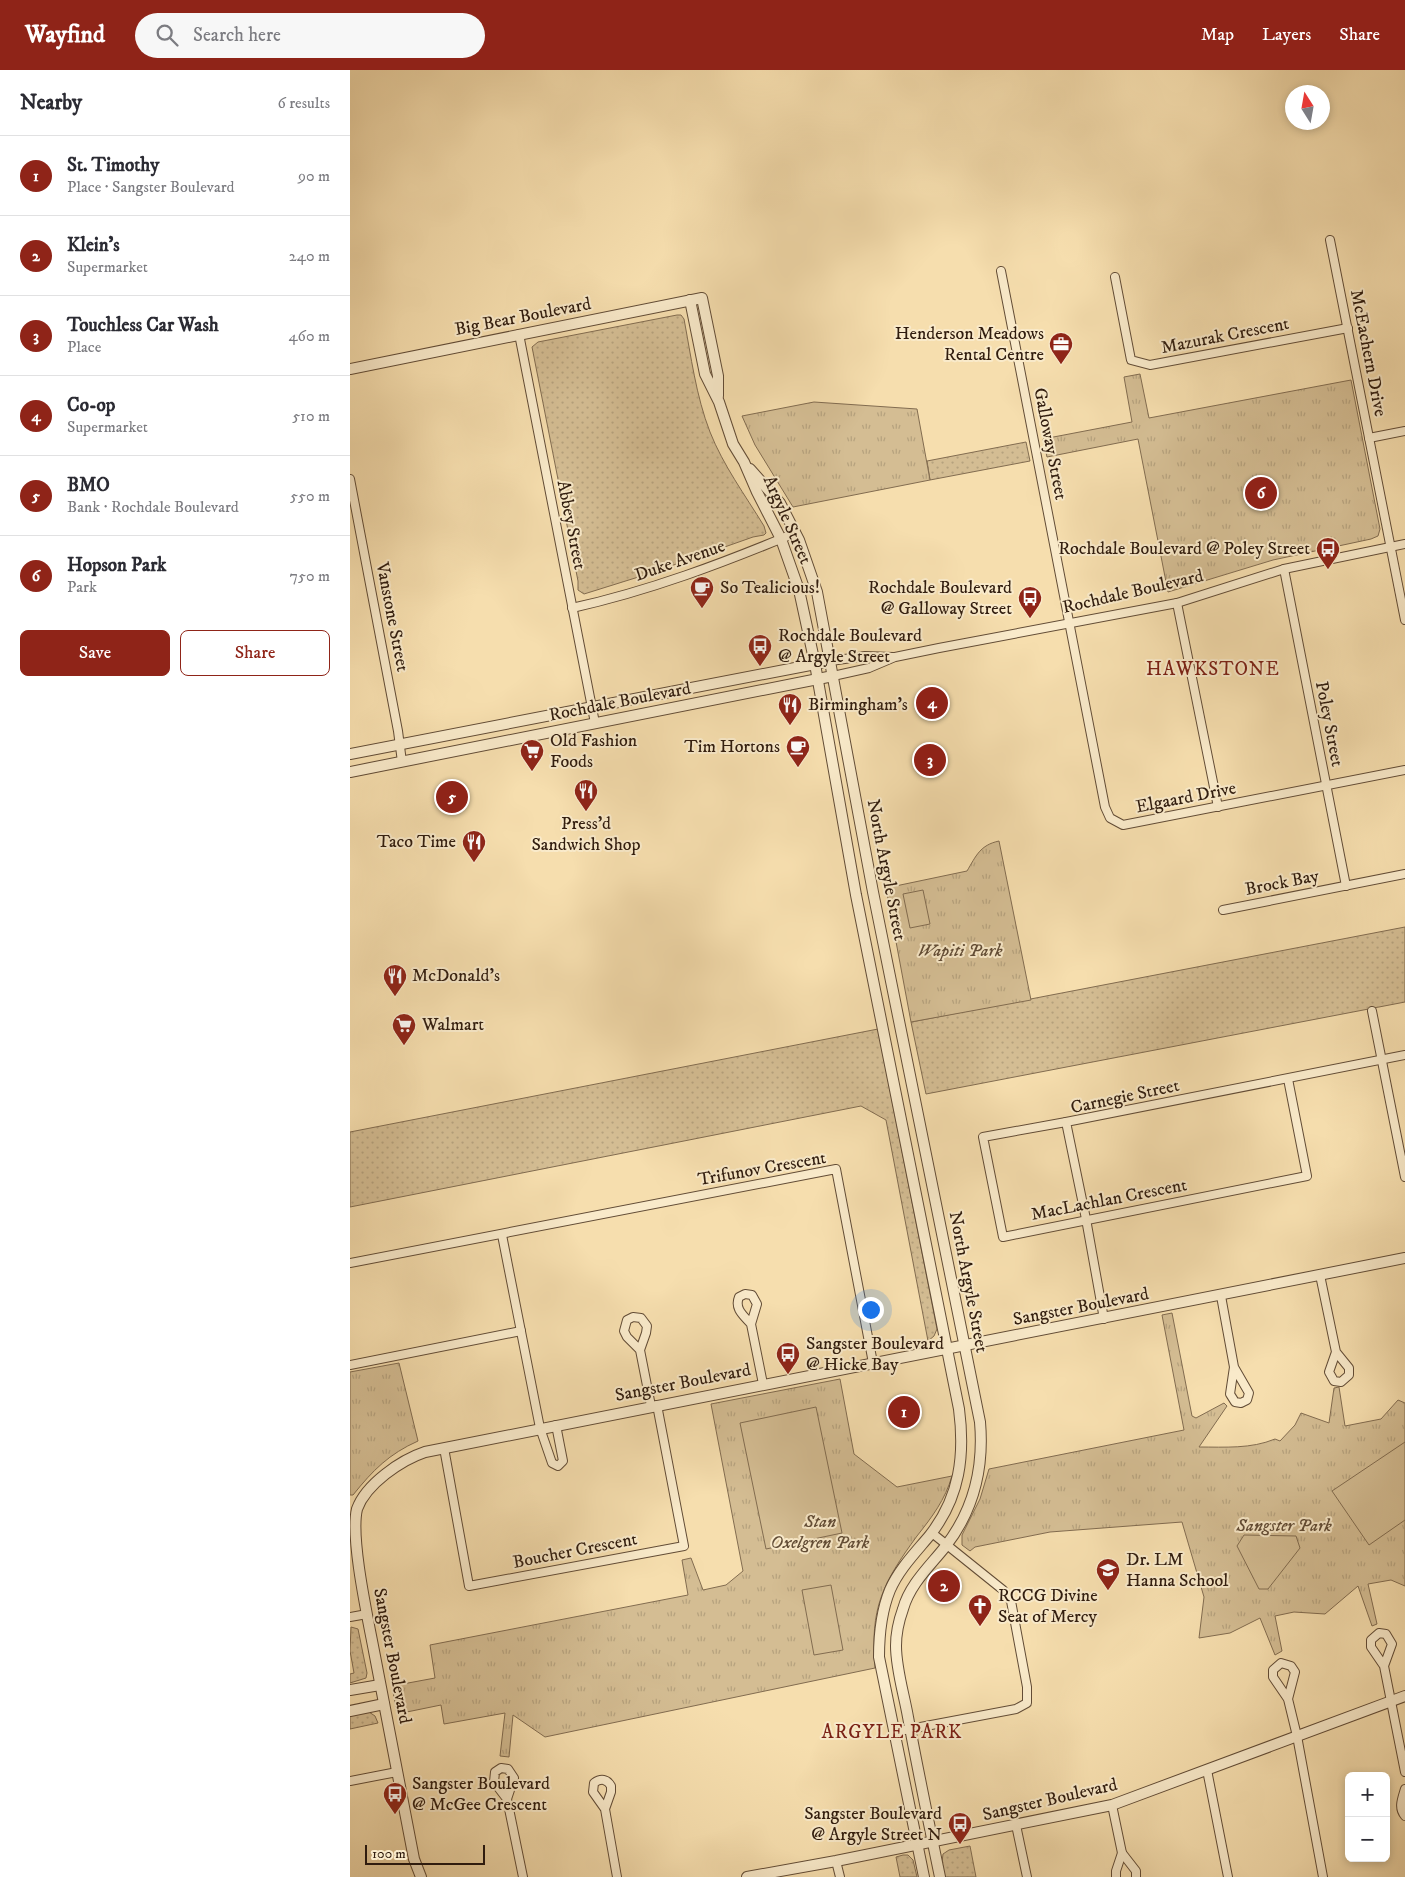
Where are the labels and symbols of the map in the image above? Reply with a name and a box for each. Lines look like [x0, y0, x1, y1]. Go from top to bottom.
north arrow [1285, 85, 1330, 130]
street label: McEachern Drive [1345, 288, 1391, 418]
street label: Big Bear Boulevard [453, 293, 593, 341]
street label: Mazurak Crescent [1159, 313, 1291, 359]
place label: Henderson Meadows Rental Centre [895, 323, 1044, 366]
office icon: Henderson Meadows Rental Centre [1048, 331, 1074, 365]
street label: Galloway Street [1028, 386, 1072, 502]
street label: Argyle Street [758, 472, 816, 568]
pin: 6 [1245, 474, 1277, 512]
street label: Abbey Street [552, 478, 591, 572]
street label: Duke Avenue [632, 535, 728, 587]
bus stop icon: Rochdale Boulevard @ Poley Street [1315, 536, 1341, 570]
place label: Rochdale Boulevard @ Poley Street [1058, 538, 1310, 560]
street label: Vanstone Street [370, 559, 413, 674]
street label: Rochdale Boulevard [1060, 565, 1206, 619]
cafe icon: So Tealicious! [689, 575, 715, 609]
place label: So Tealicious! [720, 577, 820, 599]
place label: Rochdale Boulevard @ Galloway Street [868, 577, 1012, 620]
bus stop icon: Rochdale Boulevard @ Galloway Street [1017, 585, 1043, 619]
place label: Rochdale Boulevard @ Argyle Street [778, 625, 922, 668]
bus stop icon: Rochdale Boulevard @ Argyle Street [747, 633, 773, 667]
district label: HAWKSTONE [1146, 658, 1280, 681]
street label: Rochdale Boulevard [547, 677, 693, 727]
street label: Poley Street [1310, 679, 1348, 769]
pin: 4 [916, 684, 948, 722]
restaurant icon: Birmingham's [777, 692, 803, 726]
place label: Birmingham's [808, 694, 908, 716]
place label: Old Fashion Foods [550, 730, 638, 773]
cafe icon: Tim Hortons [785, 734, 811, 768]
place label: Tim Hortons [684, 736, 780, 758]
supermarket icon: Old Fashion Foods [519, 738, 545, 772]
pin: 3 [914, 741, 946, 779]
street label: Elgaard Drive [1134, 777, 1238, 819]
pin: 5 [436, 778, 468, 816]
restaurant icon: Press'd Sandwich Shop [573, 778, 599, 812]
street label: North Argyle Street [862, 798, 911, 943]
place label: Press'd Sandwich Shop [531, 813, 641, 856]
restaurant icon: Taco Time [461, 829, 487, 863]
place label: Taco Time [377, 831, 456, 853]
street label: Brock Bay [1243, 865, 1321, 901]
park label: Wapiti Park [918, 940, 1003, 962]
restaurant icon: McDonald's [382, 963, 408, 997]
place label: McDonald's [412, 965, 500, 987]
supermarket icon: Walmart [391, 1012, 417, 1046]
place label: Walmart [421, 1014, 484, 1036]
street label: Carnegie Street [1069, 1075, 1182, 1119]
street label: Trifunov Crescent [696, 1147, 828, 1191]
street label: MacLachlan Crescent [1029, 1174, 1189, 1226]
street label: North Argyle Street [944, 1210, 993, 1355]
street label: Sangster Boulevard [1011, 1283, 1151, 1331]
your location [858, 1297, 884, 1323]
place label: Sangster Boulevard @ Hicke Bay [806, 1333, 944, 1376]
bus stop icon: Sangster Boulevard @ Hicke Bay [775, 1341, 801, 1375]
street label: Sangster Boulevard [613, 1359, 753, 1407]
pin: 1 [888, 1393, 920, 1431]
park label: Stan Oxelgren Park [771, 1511, 870, 1554]
park label: Sangster Park [1235, 1515, 1332, 1537]
street label: Boucher Crescent [511, 1528, 639, 1574]
place label: Dr. LM Hanna School [1126, 1549, 1229, 1592]
school or university icon: Dr. LM Hanna School [1095, 1557, 1121, 1591]
pin: 2 [928, 1567, 960, 1605]
place label: RCCG Divine Seat of Mercy [998, 1585, 1098, 1628]
street label: Sangster Boulevard [368, 1586, 416, 1726]
church icon: RCCG Divine Seat of Mercy [967, 1593, 993, 1627]
district label: ARGYLE PARK [822, 1721, 962, 1744]
place label: Sangster Boulevard @ McGee Crescent [412, 1773, 550, 1816]
street label: Sangster Boulevard [980, 1774, 1120, 1826]
bus stop icon: Sangster Boulevard @ McGee Crescent [382, 1781, 408, 1815]
place label: Sangster Boulevard @ Argyle Street N [804, 1803, 942, 1846]
bus stop icon: Sangster Boulevard @ Argyle Street N [947, 1811, 973, 1845]
scale bar [365, 1842, 485, 1865]

